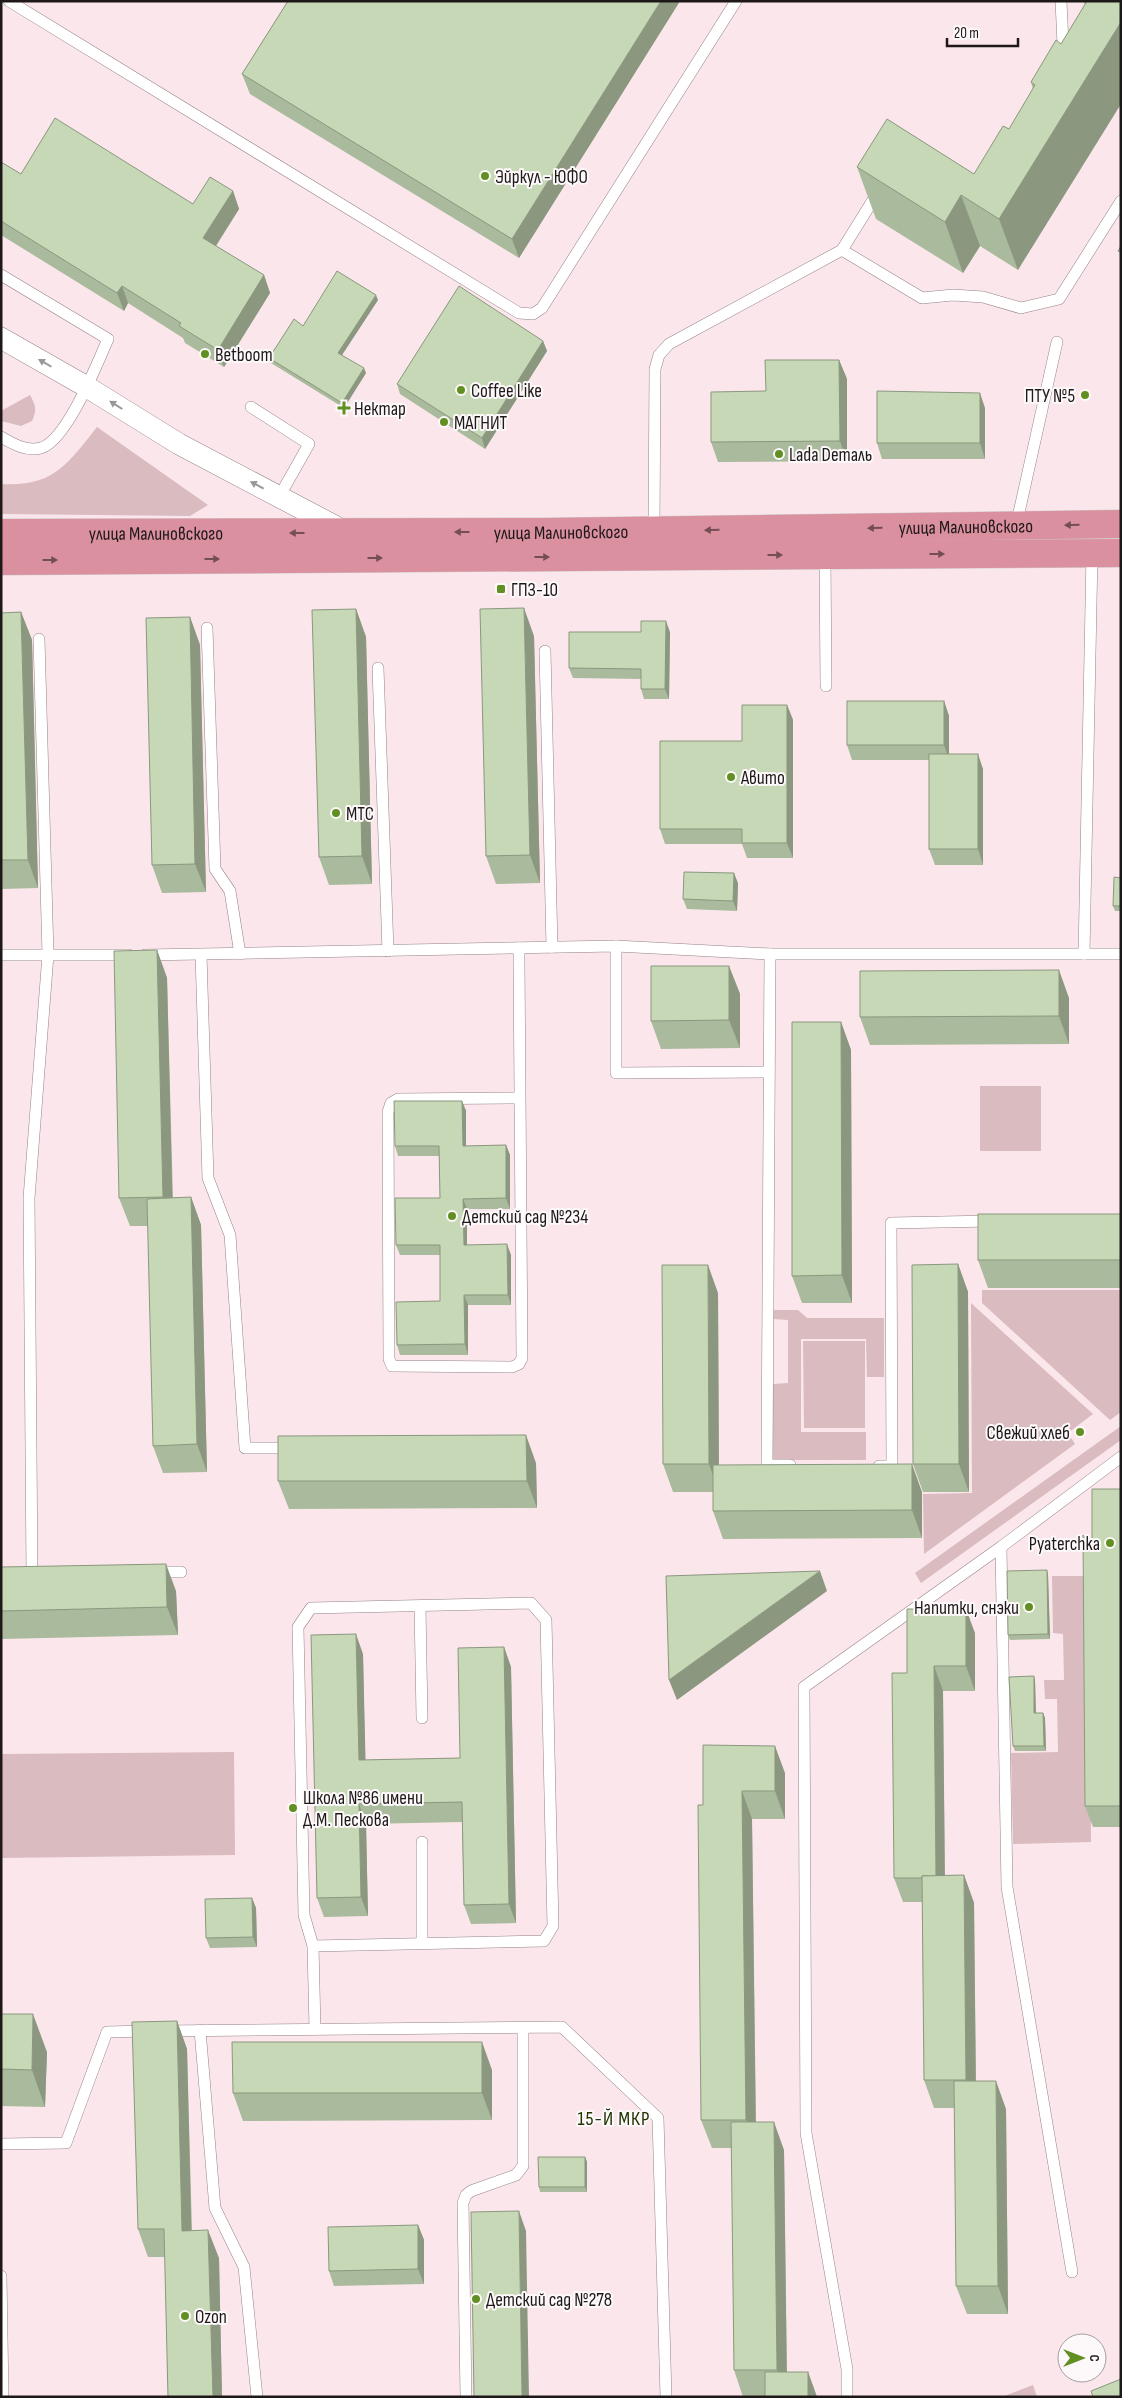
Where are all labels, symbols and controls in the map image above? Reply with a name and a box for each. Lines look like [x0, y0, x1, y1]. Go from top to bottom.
scale bar [947, 15, 1018, 47]
text: 20 m [954, 24, 979, 43]
place label: Эйркул - ЮФО [495, 166, 588, 189]
marker: Эйркул - ЮФО [479, 170, 491, 182]
place label: Betboom [215, 344, 273, 367]
marker: Betboom [199, 348, 211, 360]
one-way arrow [38, 358, 51, 367]
place label: Coffee Like [471, 380, 542, 403]
marker: Coffee Like [455, 384, 467, 396]
place label: ПТУ №5 [1025, 385, 1075, 408]
marker: ПТУ №5 [1079, 389, 1091, 401]
place label: Нектар [354, 398, 406, 421]
one-way arrow [109, 400, 122, 409]
marker: Нектар [338, 402, 350, 414]
place label: МАГНИТ [454, 412, 508, 435]
marker: МАГНИТ [438, 416, 450, 428]
place label: Lada Dеталь [789, 444, 872, 467]
marker: Lada Dеталь [773, 448, 785, 460]
one-way arrow [249, 481, 264, 489]
street label: улица Малиновского [899, 515, 1033, 540]
street label: улица Малиновского [494, 521, 628, 545]
one-way arrow [1064, 521, 1080, 529]
street label: улица Малиновского [89, 523, 223, 546]
one-way arrow [866, 524, 882, 532]
one-way arrow [704, 526, 720, 534]
one-way arrow [454, 528, 470, 536]
one-way arrow [289, 529, 305, 537]
one-way arrow [930, 550, 946, 558]
one-way arrow [767, 551, 783, 559]
one-way arrow [535, 553, 551, 561]
one-way arrow [367, 554, 383, 562]
one-way arrow [205, 555, 221, 563]
one-way arrow [42, 556, 58, 564]
place label: ГПЗ-10 [511, 579, 558, 602]
marker: ГПЗ-10 [495, 583, 507, 595]
place label: Авито [740, 767, 785, 790]
marker: Авито [725, 771, 737, 783]
place label: МТС [346, 803, 374, 826]
marker: МТС [330, 807, 342, 819]
place label: Детский сад №234 [462, 1206, 588, 1229]
marker: Детский сад №234 [446, 1210, 458, 1222]
place label: Свежий хлеб [987, 1422, 1070, 1445]
marker: Свежий хлеб [1074, 1426, 1086, 1438]
place label: Pyaterchka [1029, 1533, 1100, 1556]
marker: Pyaterchka [1104, 1537, 1116, 1549]
place label: Напитки, снэки [914, 1597, 1019, 1620]
marker: Напитки, снэки [1023, 1601, 1035, 1613]
place label: Школа №86 имени Д.М. Пескова [303, 1787, 423, 1832]
marker: Школа №86 имени Д.М. Пескова [287, 1802, 299, 1814]
district label: 15-Й МКР [578, 2107, 650, 2131]
place label: Детский сад №278 [486, 2289, 612, 2312]
marker: Детский сад №278 [470, 2293, 482, 2305]
place label: Ozon [195, 2306, 227, 2329]
marker: Ozon [179, 2310, 191, 2322]
north arrow [1057, 2333, 1107, 2383]
text: С [1086, 2354, 1103, 2362]

